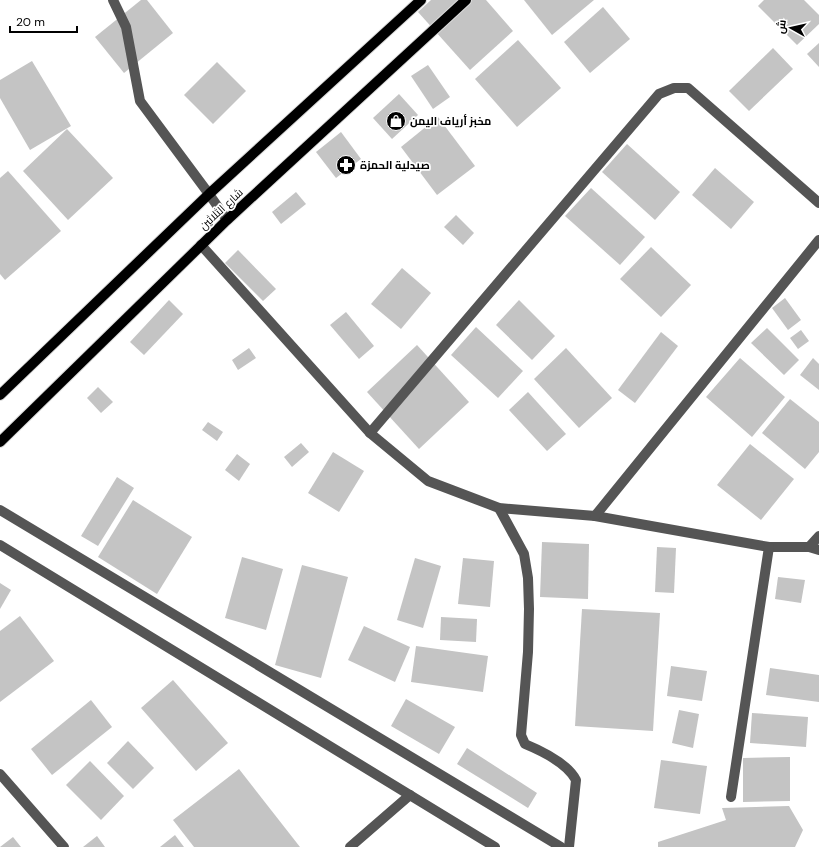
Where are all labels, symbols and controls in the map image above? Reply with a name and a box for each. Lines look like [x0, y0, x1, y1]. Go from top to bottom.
scale bar [10, 8, 77, 34]
north arrow [771, 8, 811, 48]
text: 20 m [16, 14, 45, 30]
text: ش [773, 19, 789, 35]
shop icon: مخبز أرياف اليمن [385, 110, 407, 132]
place label: مخبز أرياف اليمن [410, 114, 491, 128]
pharmacy icon: صيدلية الحمزة [335, 154, 357, 176]
place label: صيدلية الحمزة [360, 158, 430, 172]
street label: شارع الثلاثين [196, 185, 246, 234]

